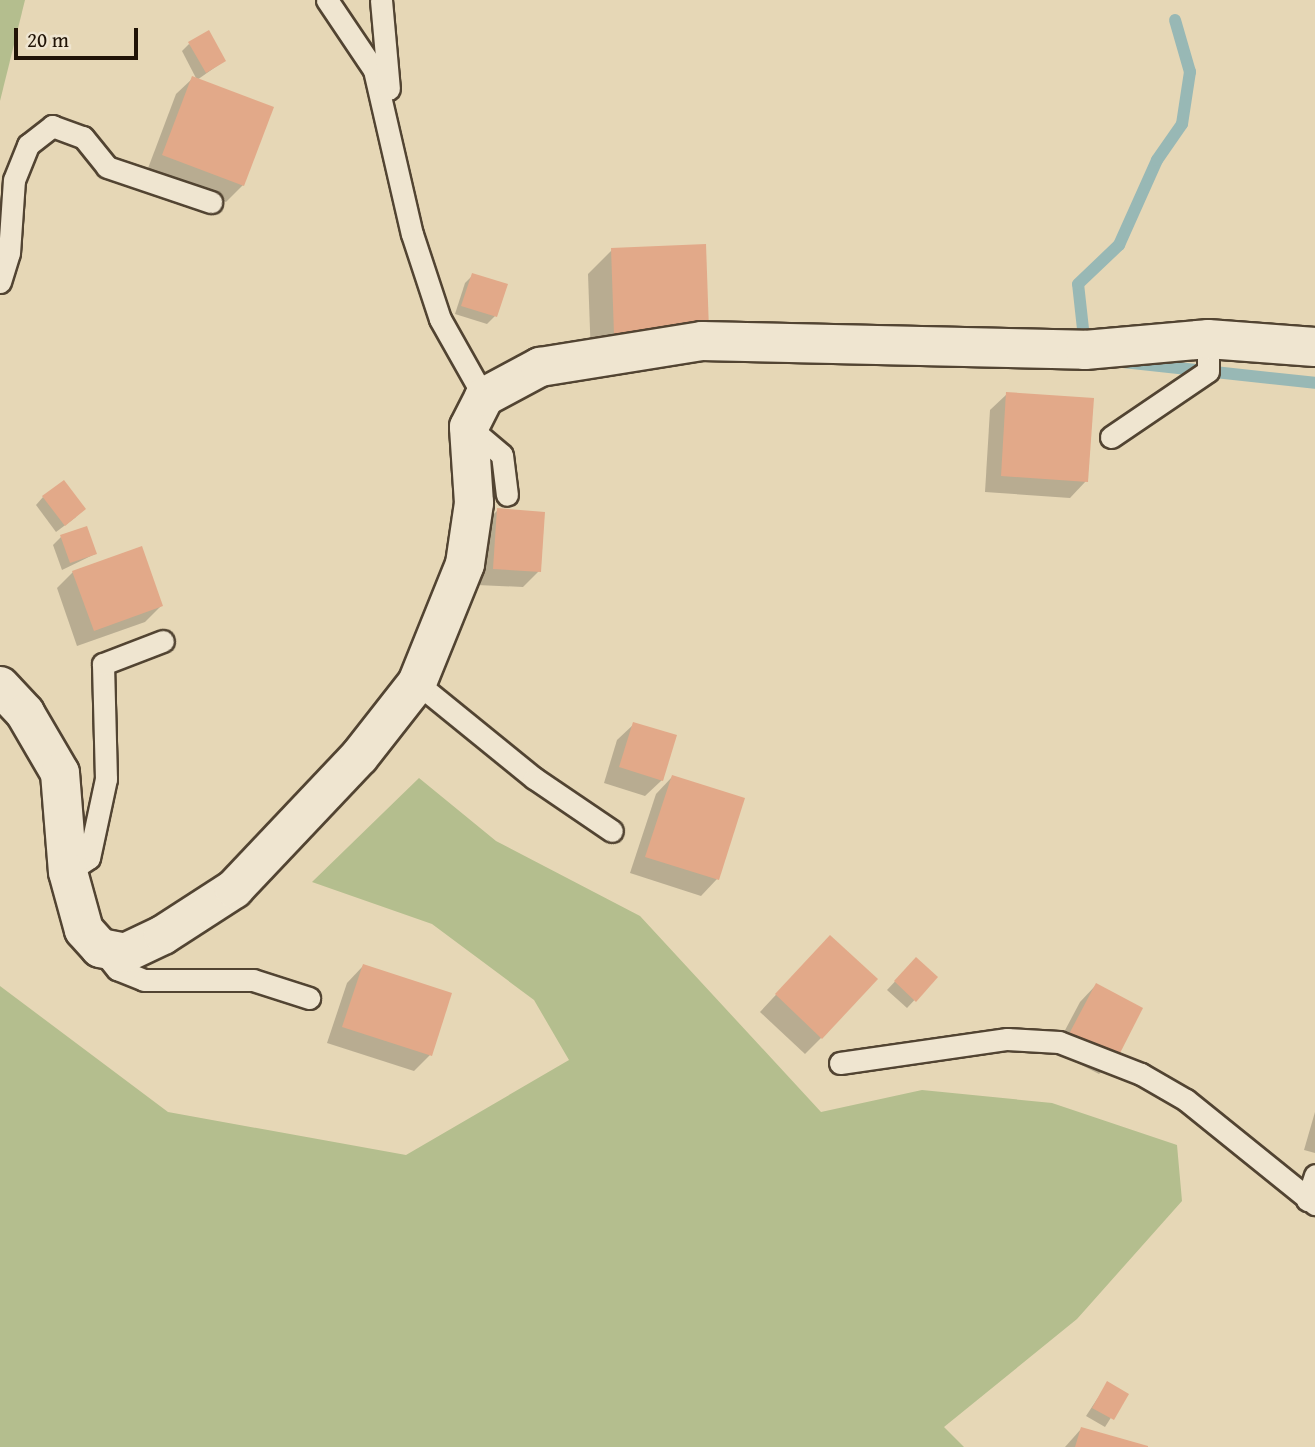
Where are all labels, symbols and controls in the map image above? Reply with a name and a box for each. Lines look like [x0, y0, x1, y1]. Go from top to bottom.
scale bar [18, 14, 142, 58]
text: 20 m [27, 24, 69, 55]

